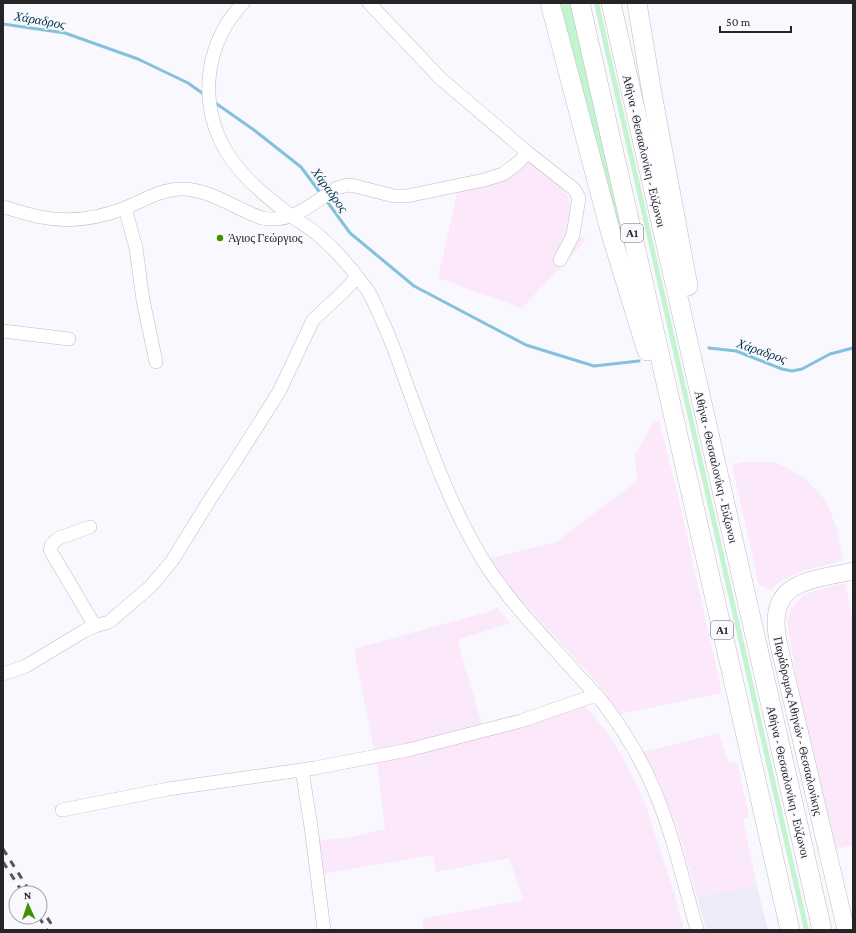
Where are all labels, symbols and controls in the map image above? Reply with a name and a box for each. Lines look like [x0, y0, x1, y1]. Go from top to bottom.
water label: Χάραδρος [12, 8, 68, 32]
scale bar [720, 8, 791, 34]
text: 50 m [726, 15, 751, 29]
street label: Αθήνα - Θεσσαλονίκη - Εύζωνοι [620, 73, 669, 229]
water label: Χάραδρος [308, 164, 352, 216]
road number: Α1 [621, 224, 643, 242]
place label: Άγιος Γεώργιος [228, 231, 303, 245]
marker: Άγιος Γεώργιος [215, 233, 225, 243]
water label: Χάραδρος [734, 335, 790, 367]
street label: Αθήνα - Θεσσαλονίκη - Εύζωνοι [692, 389, 741, 545]
road number: Α1 [711, 621, 733, 639]
street label: Παράδρομος Αθηνών - Θεσσαλονίκης [771, 635, 825, 817]
street label: Αθήνα - Θεσσαλονίκη - Εύζωνοι [764, 704, 813, 860]
north arrow [8, 885, 48, 925]
text: N [23, 889, 32, 901]

